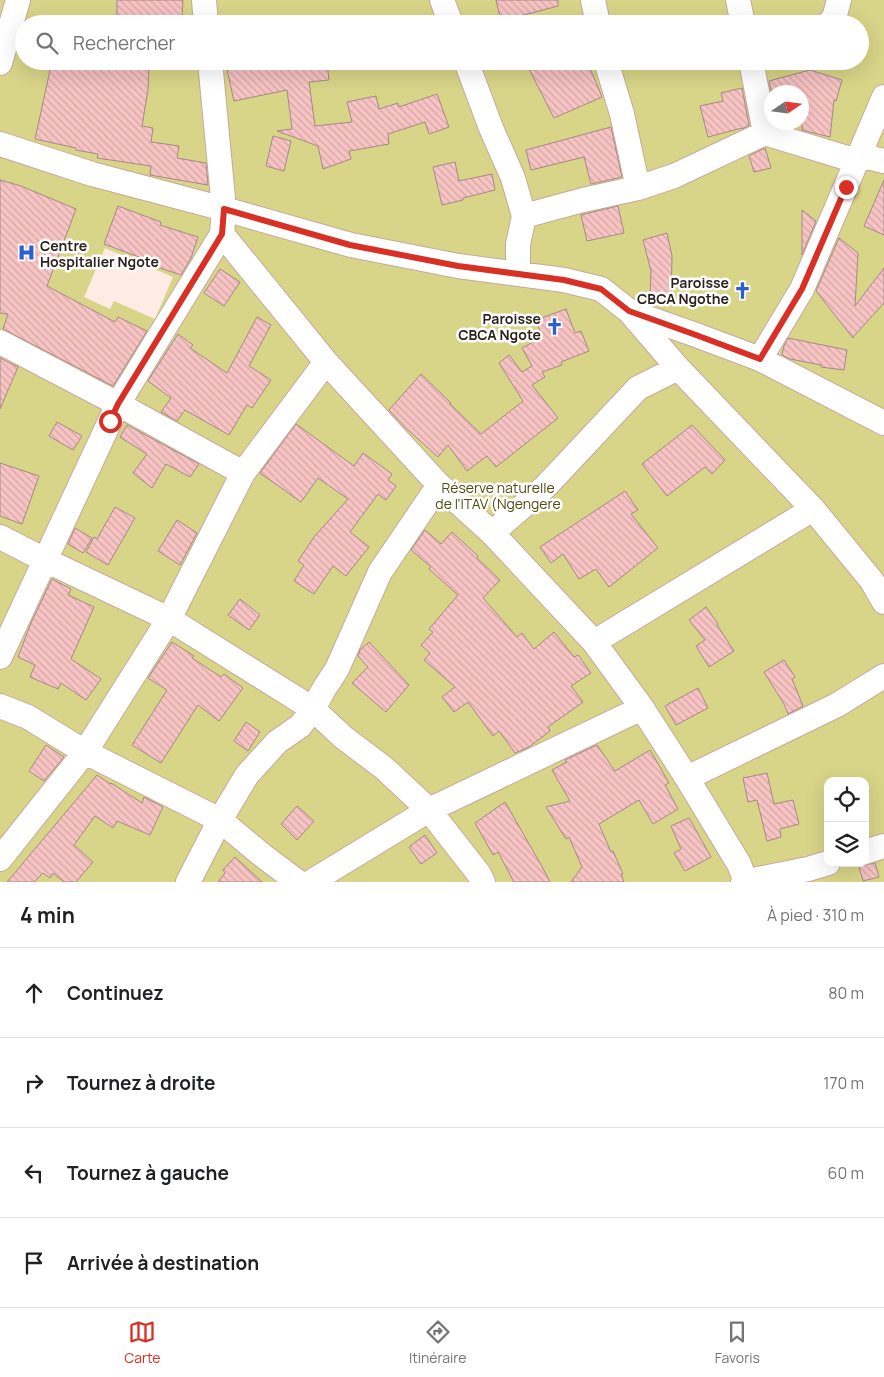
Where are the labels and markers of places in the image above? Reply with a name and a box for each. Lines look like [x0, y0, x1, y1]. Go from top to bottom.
place label: Centre Hospitalier Ngote [40, 236, 159, 271]
hospital icon: Centre Hospitalier Ngote [16, 243, 36, 263]
place label: Paroisse CBCA Ngothe [637, 273, 729, 308]
church icon: Paroisse CBCA Ngothe [733, 280, 753, 300]
place label: Paroisse CBCA Ngote [458, 309, 541, 344]
church icon: Paroisse CBCA Ngote [545, 316, 565, 336]

